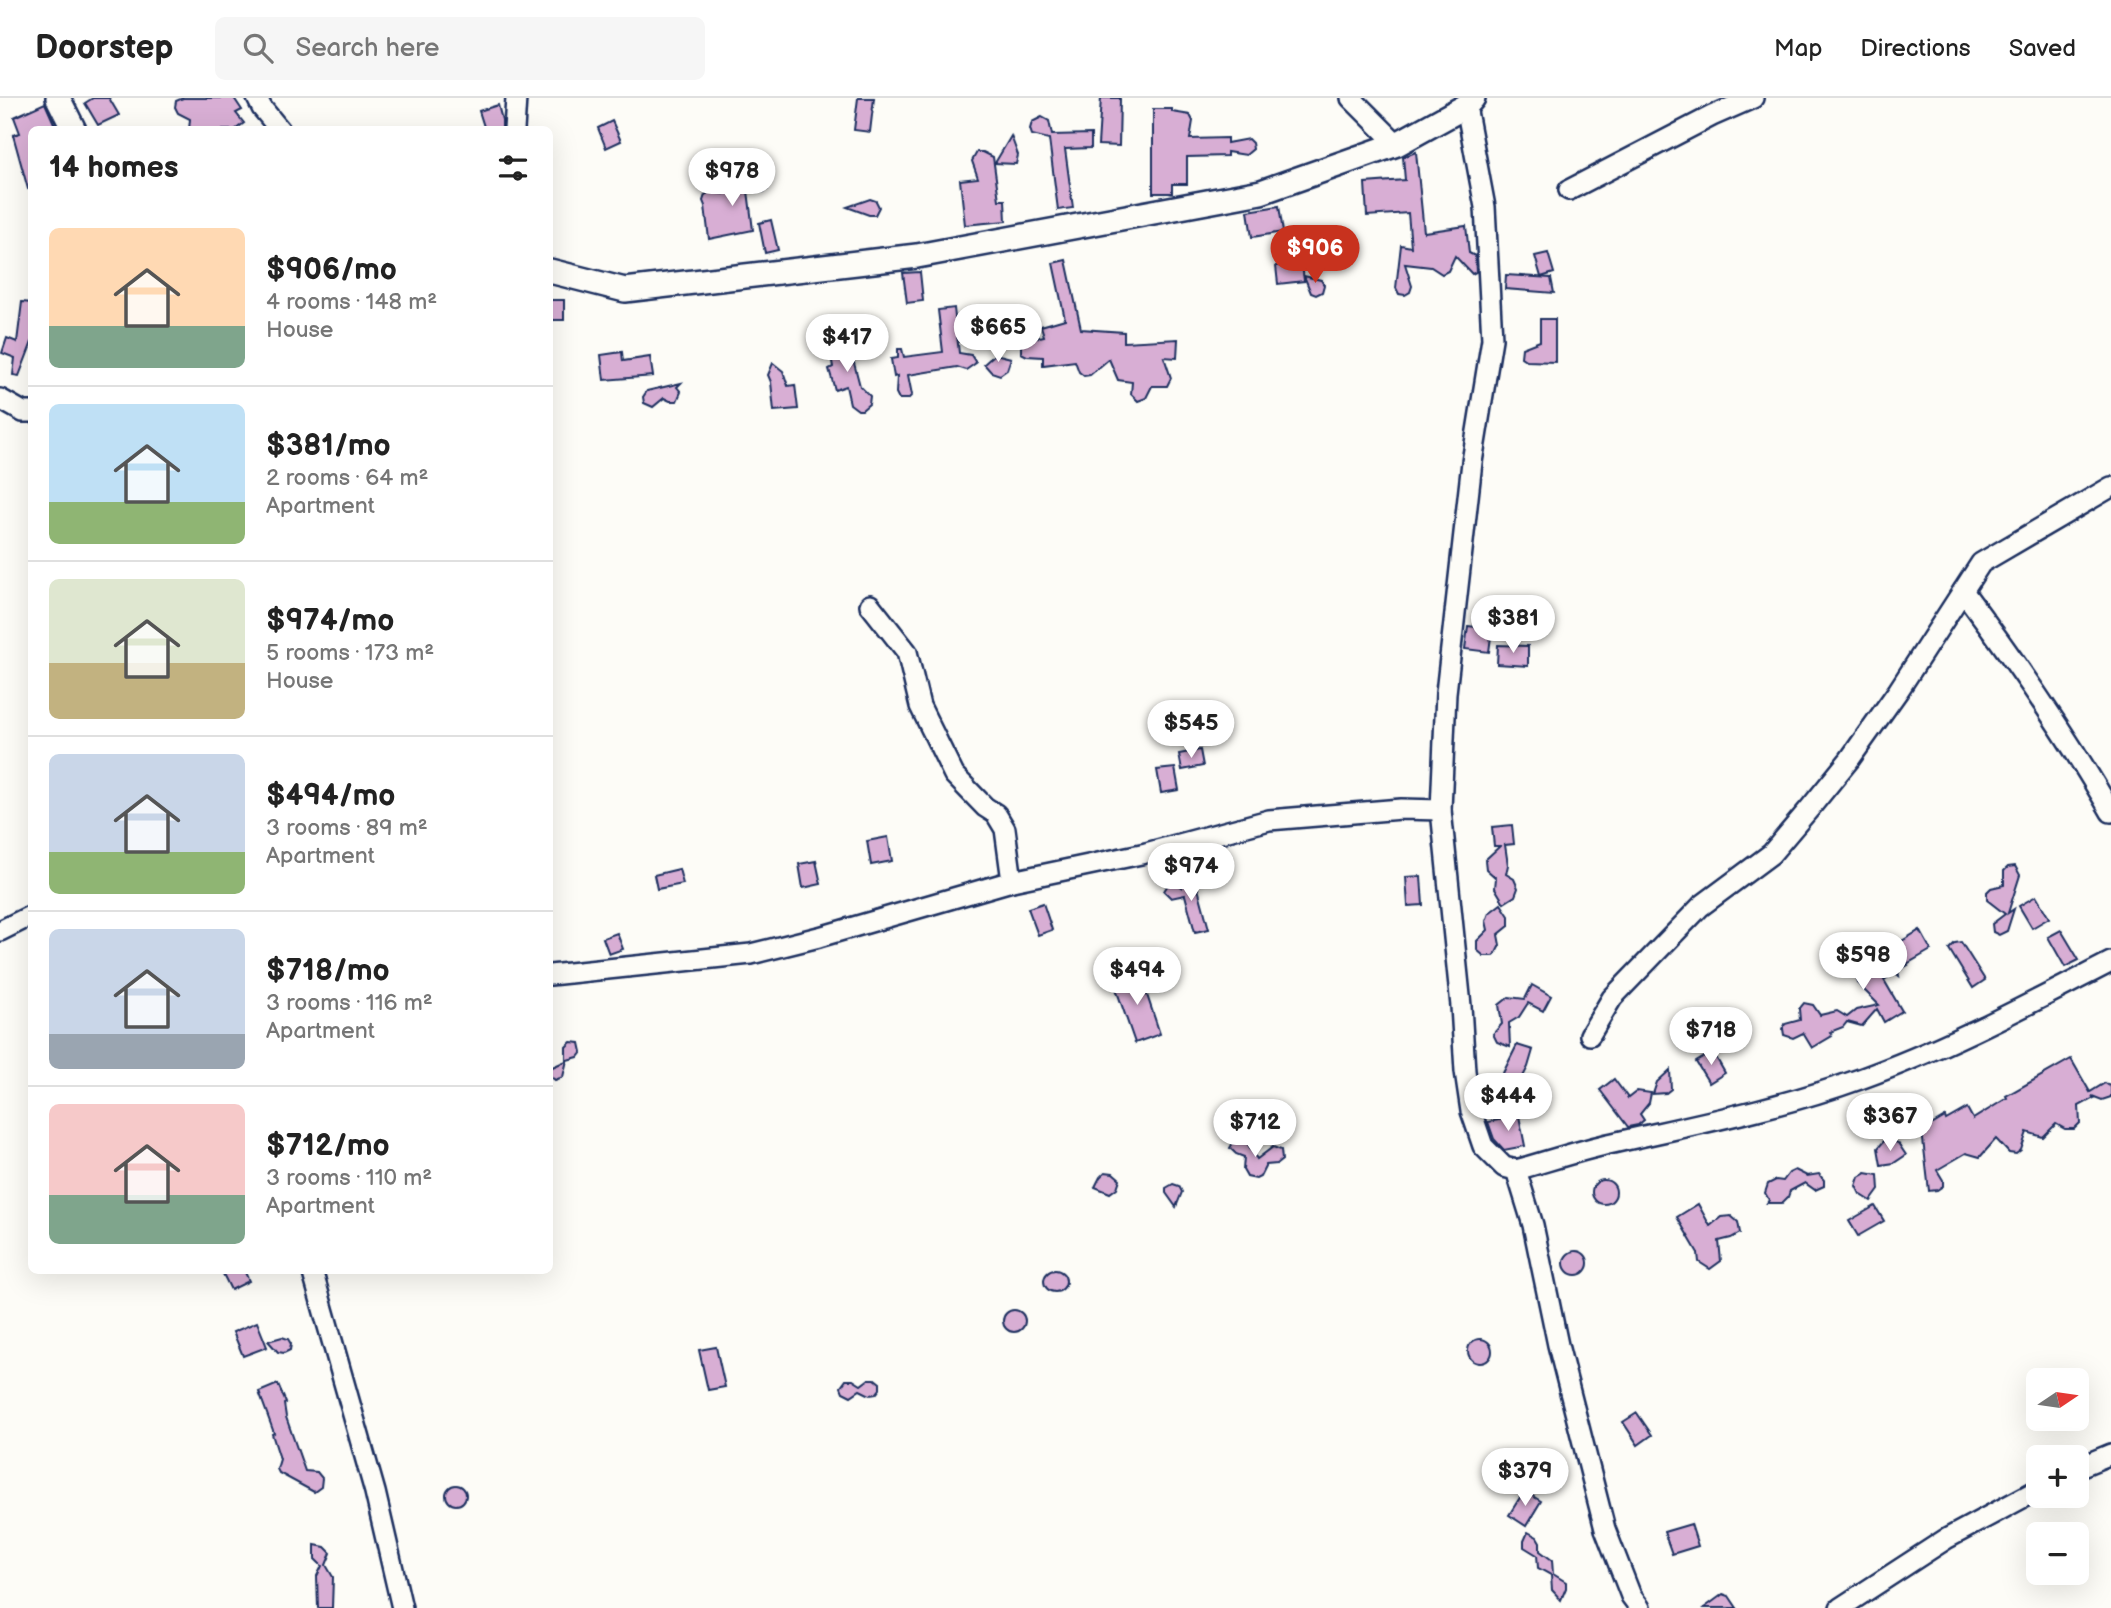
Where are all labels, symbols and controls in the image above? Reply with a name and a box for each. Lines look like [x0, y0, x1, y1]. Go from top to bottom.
search box [215, 17, 705, 80]
text: Doorstep [35, 28, 173, 68]
icon: search [239, 29, 277, 67]
text: Search here [295, 33, 439, 64]
text: Map [1774, 34, 1822, 63]
text: Directions [1860, 34, 1971, 63]
text: Saved [2009, 34, 2076, 63]
pin: $978 [691, 148, 773, 208]
icon: filters [494, 149, 532, 187]
text: 14 homes [49, 150, 178, 186]
text: $978 [704, 157, 760, 185]
pin: $906 [1274, 226, 1356, 285]
text: $906 [1287, 234, 1343, 262]
text: $906/mo [266, 252, 397, 288]
icon: home [105, 256, 189, 340]
text: 4 rooms · 148 m² [266, 288, 437, 316]
pin: $665 [957, 304, 1039, 364]
text: $665 [970, 313, 1026, 341]
pin: $417 [806, 314, 888, 374]
text: House [266, 316, 333, 344]
text: $417 [822, 323, 872, 351]
text: $381/mo [266, 428, 391, 464]
icon: home [105, 432, 189, 516]
text: 2 rooms · 64 m² [266, 464, 428, 492]
text: Apartment [266, 492, 375, 520]
pin: $381 [1472, 596, 1554, 655]
text: $974/mo [266, 603, 394, 639]
text: $381 [1487, 604, 1539, 632]
icon: home [105, 607, 189, 691]
text: 5 rooms · 173 m² [266, 639, 434, 667]
text: House [266, 667, 333, 695]
pin: $545 [1150, 700, 1232, 760]
text: $545 [1163, 709, 1219, 737]
text: $494/mo [266, 778, 395, 814]
icon: home [105, 782, 189, 866]
text: 3 rooms · 89 m² [266, 814, 428, 842]
text: Apartment [266, 842, 375, 870]
pin: $974 [1150, 844, 1232, 903]
text: $974 [1164, 852, 1218, 880]
pin: $598 [1822, 932, 1904, 992]
text: $598 [1835, 941, 1891, 969]
pin: $494 [1096, 948, 1178, 1007]
text: $718/mo [266, 953, 390, 989]
text: $494 [1109, 956, 1165, 984]
icon: home [105, 957, 189, 1041]
text: 3 rooms · 116 m² [266, 989, 433, 1017]
pin: $718 [1670, 1007, 1752, 1067]
text: $718 [1685, 1016, 1737, 1044]
text: Apartment [266, 1017, 375, 1045]
pin: $444 [1467, 1074, 1549, 1133]
text: $444 [1480, 1082, 1536, 1110]
pin: $367 [1849, 1094, 1931, 1153]
pin: $712 [1214, 1100, 1296, 1159]
text: $367 [1862, 1102, 1918, 1130]
text: $712 [1229, 1108, 1281, 1136]
text: $712/mo [266, 1128, 390, 1164]
icon: home [105, 1132, 189, 1216]
text: 3 rooms · 110 m² [266, 1164, 432, 1192]
text: Apartment [266, 1192, 375, 1220]
north arrow [2026, 1368, 2090, 1432]
map controls [2026, 1368, 2089, 1585]
button: + [2026, 1445, 2089, 1508]
pin: $379 [1484, 1448, 1566, 1508]
text: $379 [1498, 1457, 1552, 1485]
button: − [2026, 1522, 2089, 1585]

